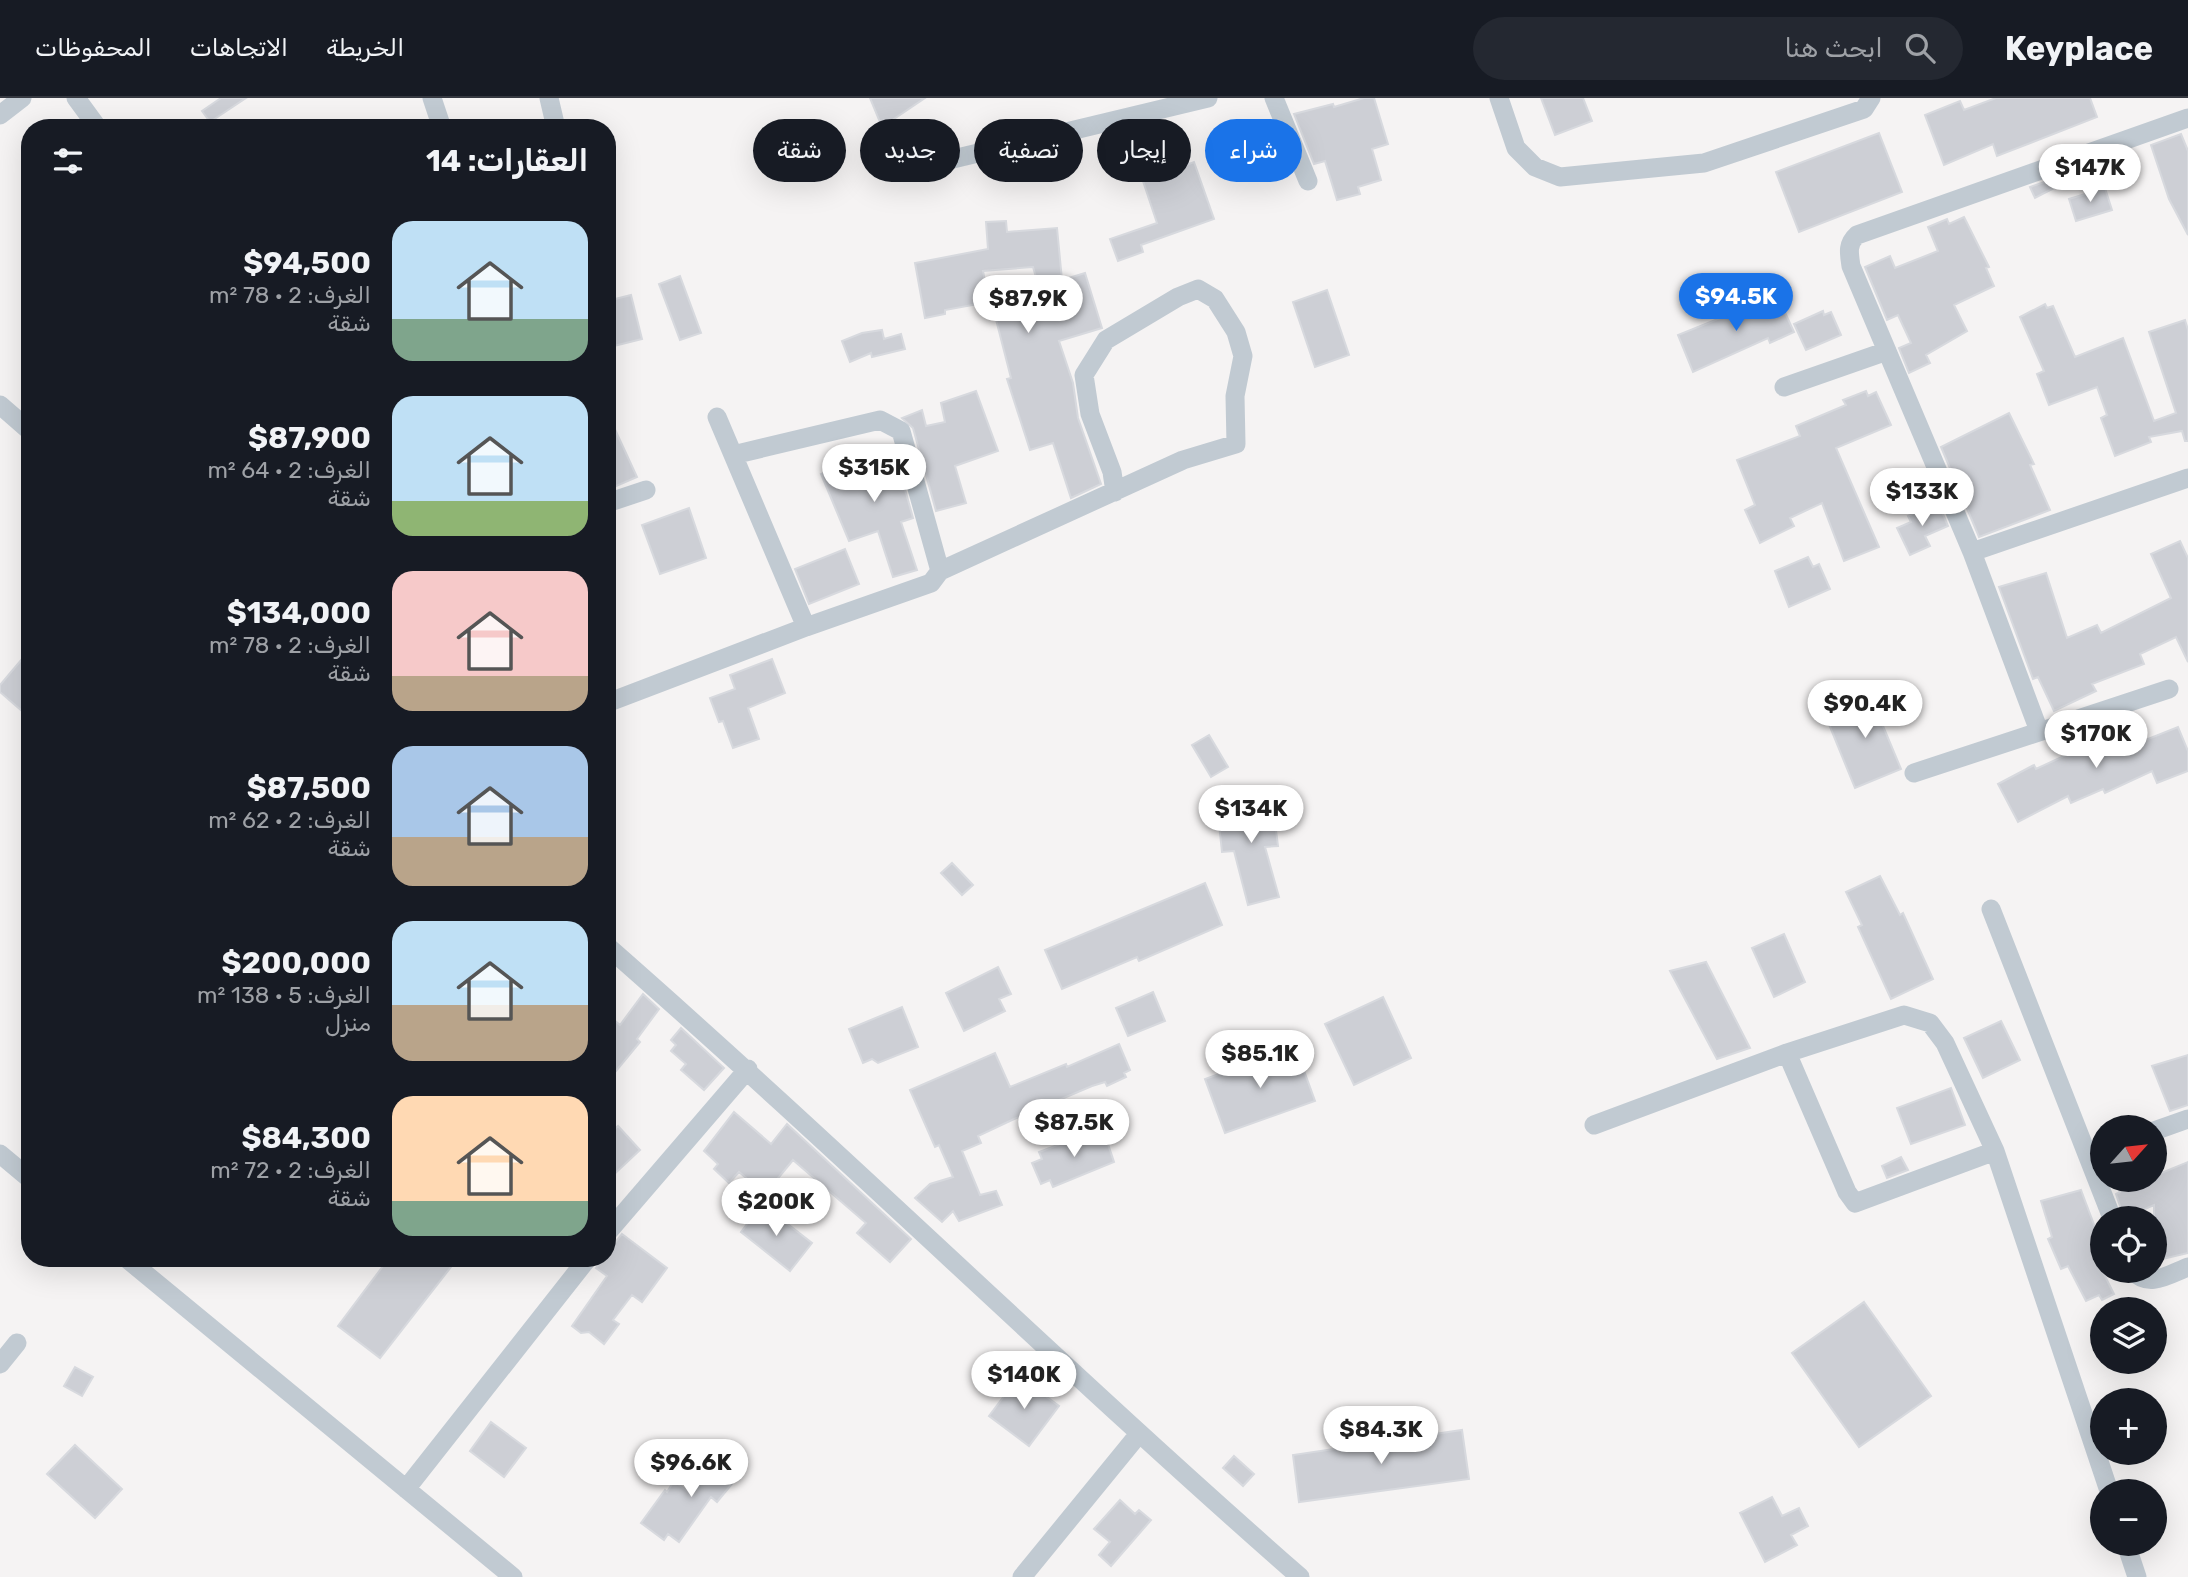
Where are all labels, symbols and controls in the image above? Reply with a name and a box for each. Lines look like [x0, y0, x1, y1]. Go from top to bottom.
search box [1473, 17, 1963, 80]
icon: search [1901, 29, 1939, 67]
text: Keyplace [2005, 29, 2153, 68]
text: ابحث هنا [1785, 33, 1883, 64]
text: المحفوظات [35, 34, 152, 62]
text: الاتجاهات [190, 34, 288, 62]
text: الخريطة [326, 34, 404, 62]
chip: شقة [753, 119, 846, 182]
chip: جديد [860, 119, 960, 182]
chip: تصفية [974, 119, 1083, 182]
chip: إيجار [1097, 119, 1191, 182]
chip: شراء [1205, 119, 1302, 182]
icon: filters [49, 142, 87, 180]
text: العقارات: 14 [426, 143, 588, 179]
pin: $147K [2041, 144, 2139, 204]
text: $147K [2055, 153, 2125, 181]
text: $94,500 [243, 245, 371, 281]
icon: home [448, 249, 532, 333]
pin: $94.5K [1679, 274, 1793, 333]
pin: $87.9K [971, 275, 1085, 335]
text: الغرف: 2 · 78 m² [209, 281, 371, 309]
text: $94.5K [1695, 282, 1777, 310]
text: $87.9K [989, 284, 1067, 312]
text: شقة [327, 309, 371, 337]
text: $87,900 [248, 420, 371, 456]
icon: home [448, 424, 532, 508]
pin: $315K [825, 444, 923, 504]
text: $315K [838, 453, 910, 481]
text: الغرف: 2 · 64 m² [207, 456, 371, 484]
pin: $133K [1873, 468, 1971, 528]
text: $133K [1886, 477, 1958, 505]
text: شقة [327, 484, 371, 512]
text: $134,000 [227, 595, 371, 631]
icon: home [448, 599, 532, 683]
text: الغرف: 2 · 78 m² [209, 631, 371, 659]
text: شقة [327, 659, 371, 687]
pin: $90.4K [1808, 680, 1922, 740]
text: $90.4K [1824, 689, 1906, 717]
pin: $170K [2047, 710, 2145, 770]
text: $170K [2061, 719, 2131, 747]
text: $87,500 [247, 770, 371, 806]
icon: home [448, 774, 532, 858]
pin: $134K [1202, 786, 1300, 845]
text: $134K [1215, 794, 1287, 822]
text: الغرف: 2 · 62 m² [208, 806, 371, 834]
text: شقة [327, 834, 371, 862]
text: $200,000 [222, 945, 371, 981]
icon: home [448, 949, 532, 1033]
text: الغرف: 5 · 138 m² [197, 981, 371, 1009]
text: منزل [325, 1009, 371, 1037]
pin: $85.1K [1203, 1030, 1317, 1090]
text: $85.1K [1221, 1039, 1299, 1067]
pin: $87.5K [1017, 1100, 1131, 1159]
text: $87.5K [1034, 1108, 1114, 1136]
north arrow [2090, 1115, 2166, 1192]
map controls [2090, 1115, 2167, 1556]
text: $84,300 [241, 1120, 371, 1156]
icon: home [448, 1124, 532, 1208]
text: الغرف: 2 · 72 m² [210, 1156, 371, 1184]
pin: $200K [727, 1178, 825, 1238]
text: شقة [327, 1184, 371, 1212]
text: $200K [738, 1187, 814, 1215]
button: locate [2090, 1206, 2167, 1283]
button: layers [2090, 1297, 2167, 1374]
pin: $140K [975, 1352, 1073, 1411]
text: $140K [987, 1360, 1061, 1388]
button: + [2090, 1388, 2167, 1465]
pin: $84.3K [1324, 1406, 1438, 1466]
text: $84.3K [1339, 1415, 1423, 1443]
pin: $96.6K [634, 1440, 748, 1499]
text: $96.6K [650, 1448, 732, 1476]
button: − [2090, 1479, 2167, 1556]

